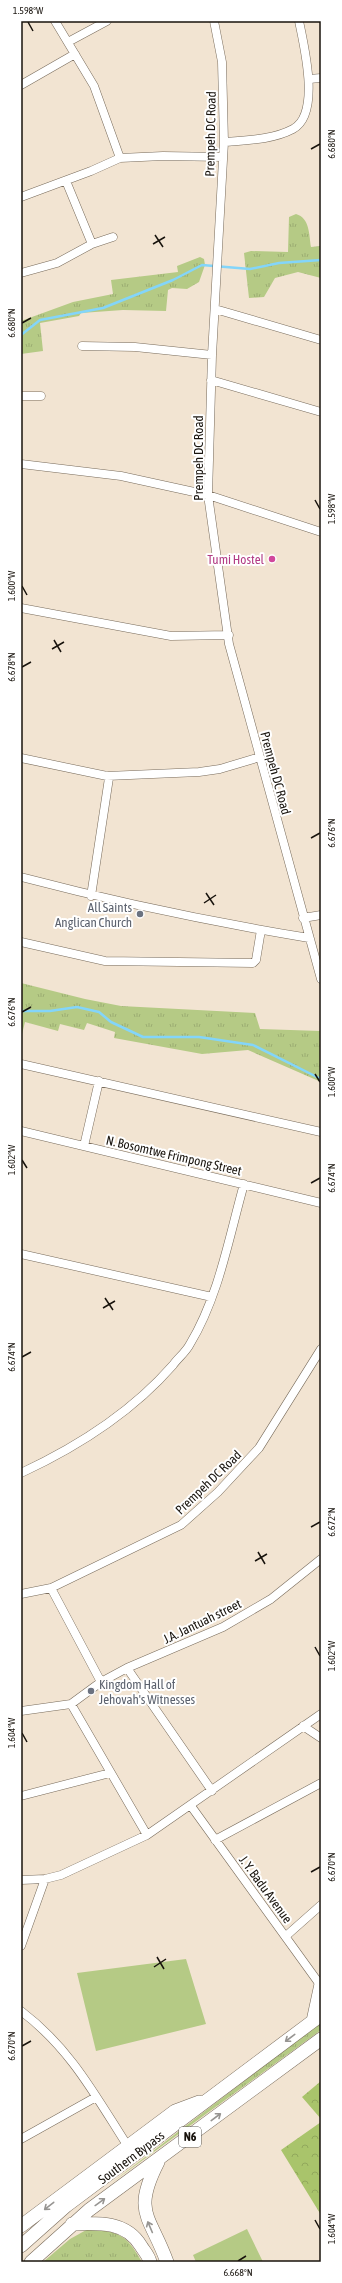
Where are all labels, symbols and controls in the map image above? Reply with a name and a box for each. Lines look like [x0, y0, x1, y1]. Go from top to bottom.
text: 1.598°W [13, 5, 44, 16]
street label: Prempeh DC Road [202, 91, 219, 177]
text: 6.680°N [326, 129, 337, 159]
text: 6.680°N [6, 308, 17, 338]
street label: Prempeh DC Road [191, 415, 206, 501]
text: 1.598°W [326, 493, 337, 524]
place label: Tumi Hostel [207, 552, 265, 567]
marker: Tumi Hostel [267, 554, 277, 564]
text: 1.600°W [6, 570, 17, 601]
text: 6.678°N [6, 652, 17, 682]
street label: Prempeh DC Road [257, 730, 294, 816]
text: 6.676°N [326, 818, 337, 848]
place label: All Saints Anglican Church [55, 900, 132, 930]
marker: All Saints Anglican Church [135, 909, 145, 919]
text: 6.676°N [6, 997, 17, 1027]
text: 1.600°W [326, 1066, 337, 1097]
street label: N. Bosomtwe Frimpong Street [105, 1133, 243, 1178]
text: 1.602°W [6, 1144, 17, 1175]
text: 6.674°N [326, 1163, 337, 1193]
text: 6.674°N [6, 1342, 17, 1372]
street label: Prempeh DC Road [172, 1447, 244, 1517]
text: 6.672°N [326, 1507, 337, 1537]
street label: J.A. Jantuah street [161, 1596, 244, 1647]
text: 1.602°W [326, 1640, 337, 1671]
place label: Kingdom Hall of Jehovah's Witnesses [99, 1677, 196, 1707]
marker: Kingdom Hall of Jehovah's Witnesses [86, 1686, 96, 1696]
text: 1.604°W [6, 1717, 17, 1748]
text: 6.670°N [326, 1852, 337, 1882]
street label: J. Y. Badu Avenue [236, 1853, 295, 1926]
text: 6.670°N [6, 2031, 17, 2061]
one-way arrow [284, 2034, 295, 2042]
one-way arrow [210, 2113, 221, 2122]
road number: N6 [179, 2127, 201, 2147]
street label: Southern Bypass [95, 2128, 168, 2187]
one-way arrow [94, 2198, 105, 2206]
one-way arrow [44, 2201, 55, 2210]
text: 1.604°W [326, 2213, 337, 2244]
one-way arrow [146, 2221, 154, 2233]
text: 6.668°N [223, 2267, 253, 2278]

